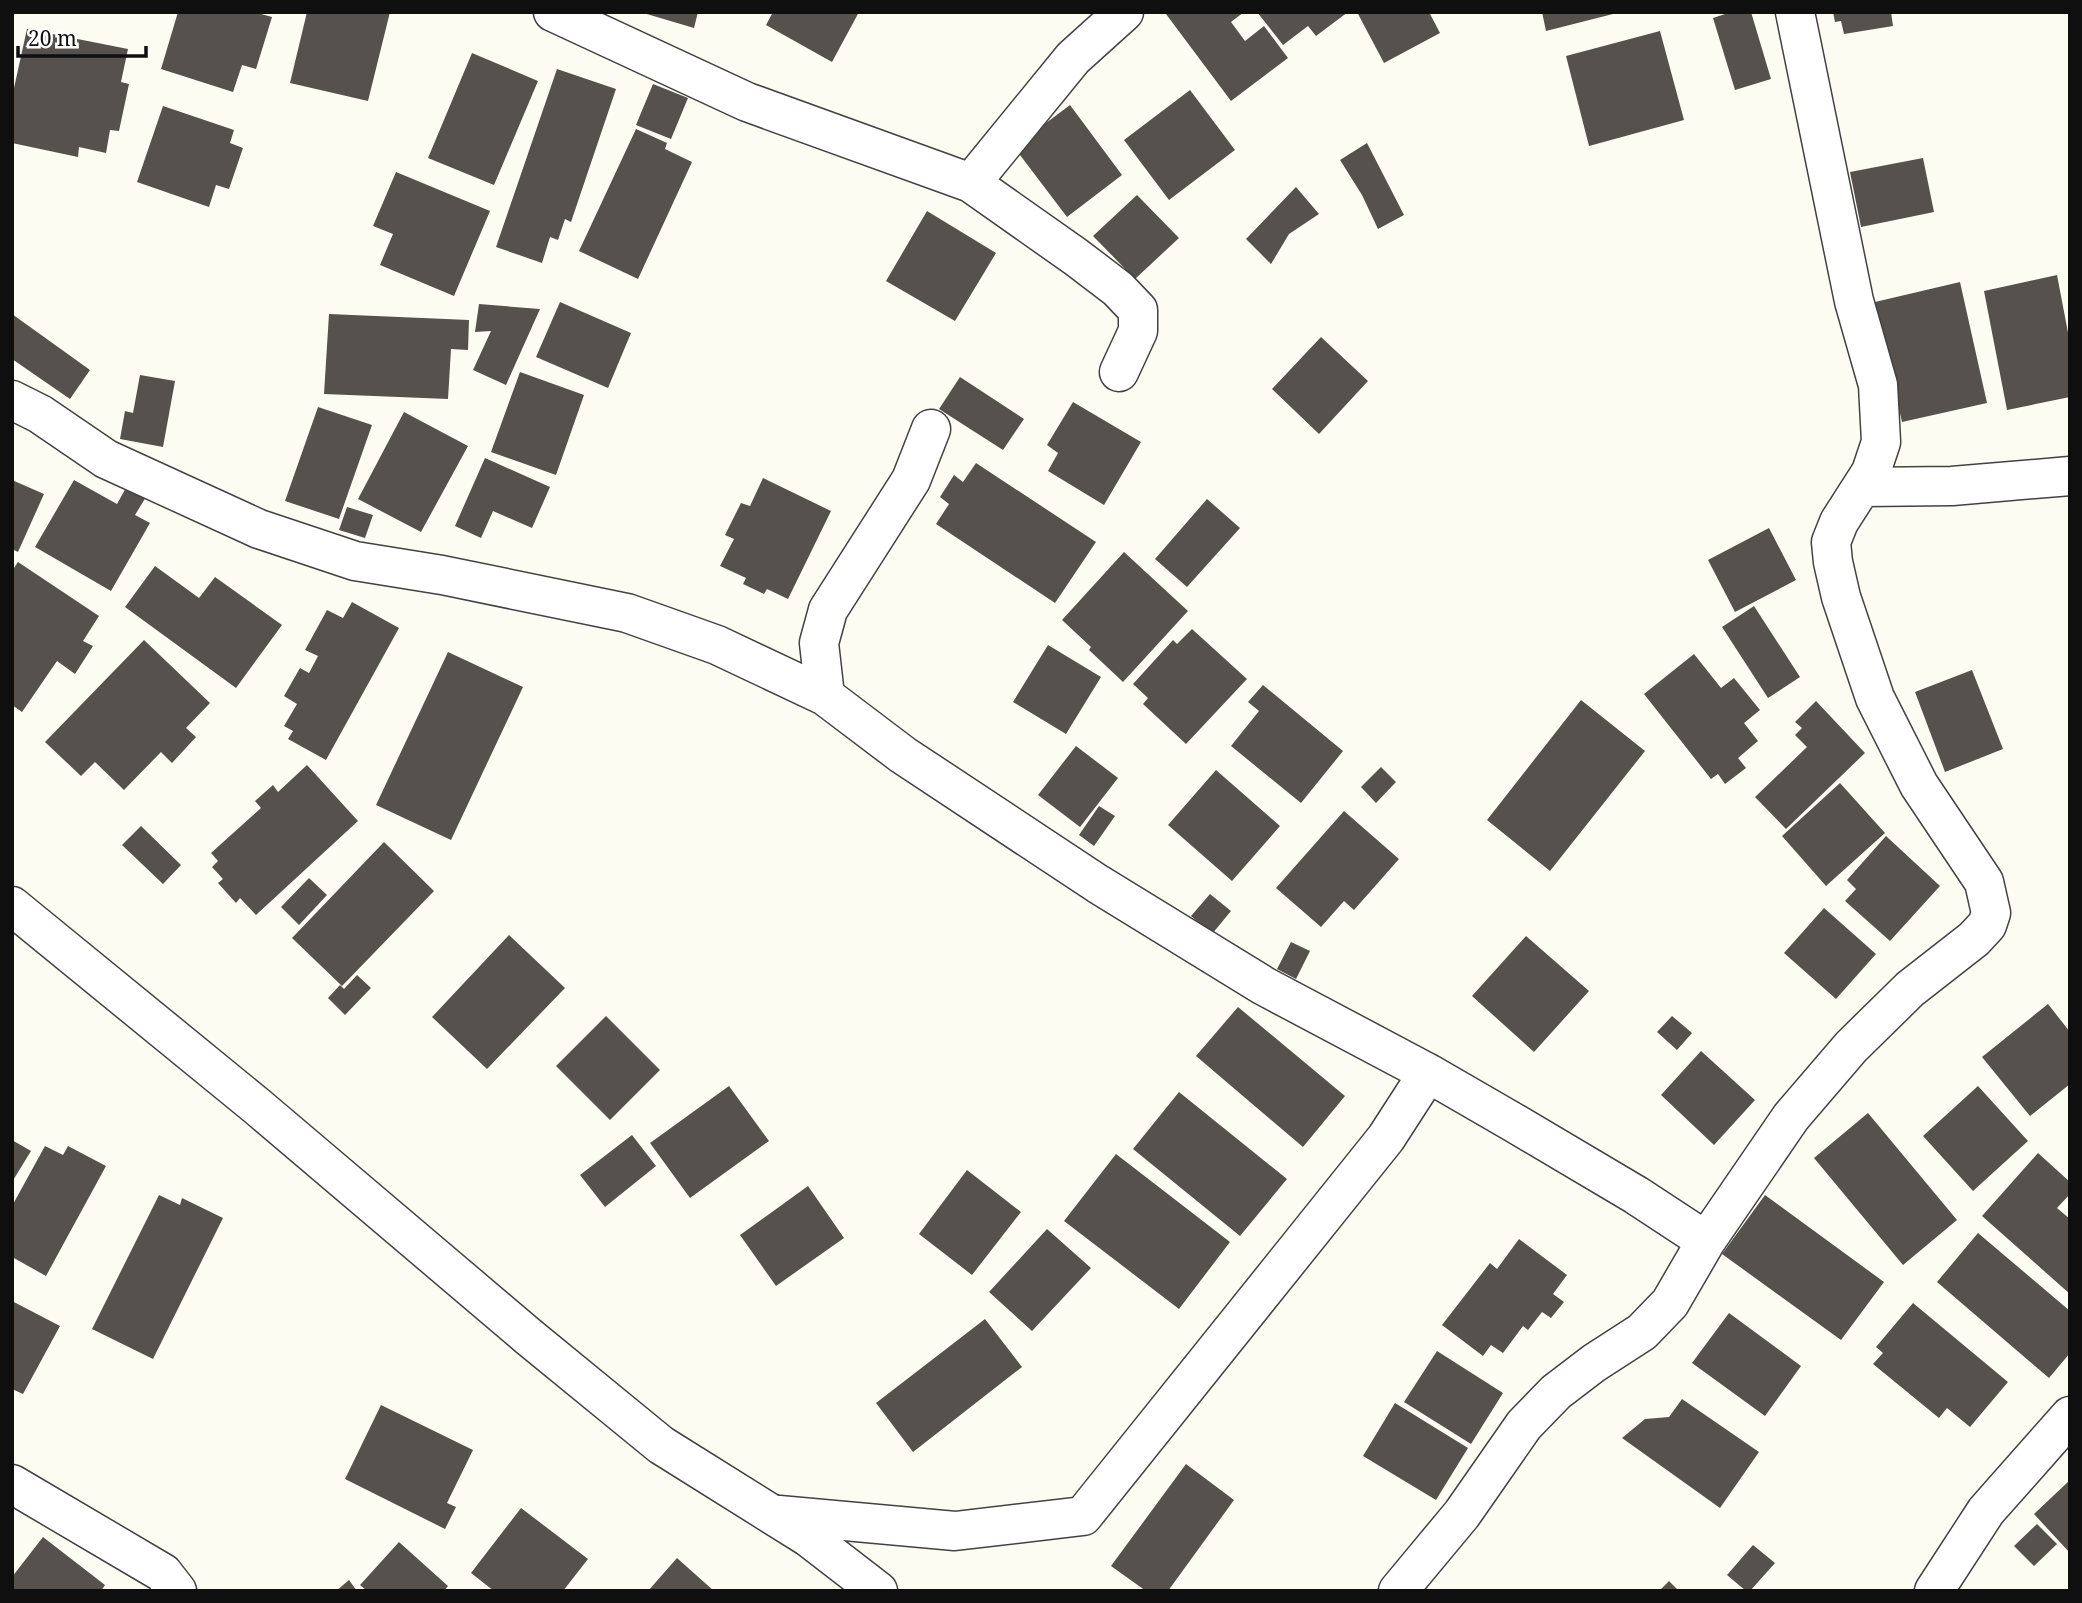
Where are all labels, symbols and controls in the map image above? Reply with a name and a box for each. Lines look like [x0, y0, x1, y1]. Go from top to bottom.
scale bar [18, 14, 145, 58]
text: 20 m [28, 24, 77, 52]

